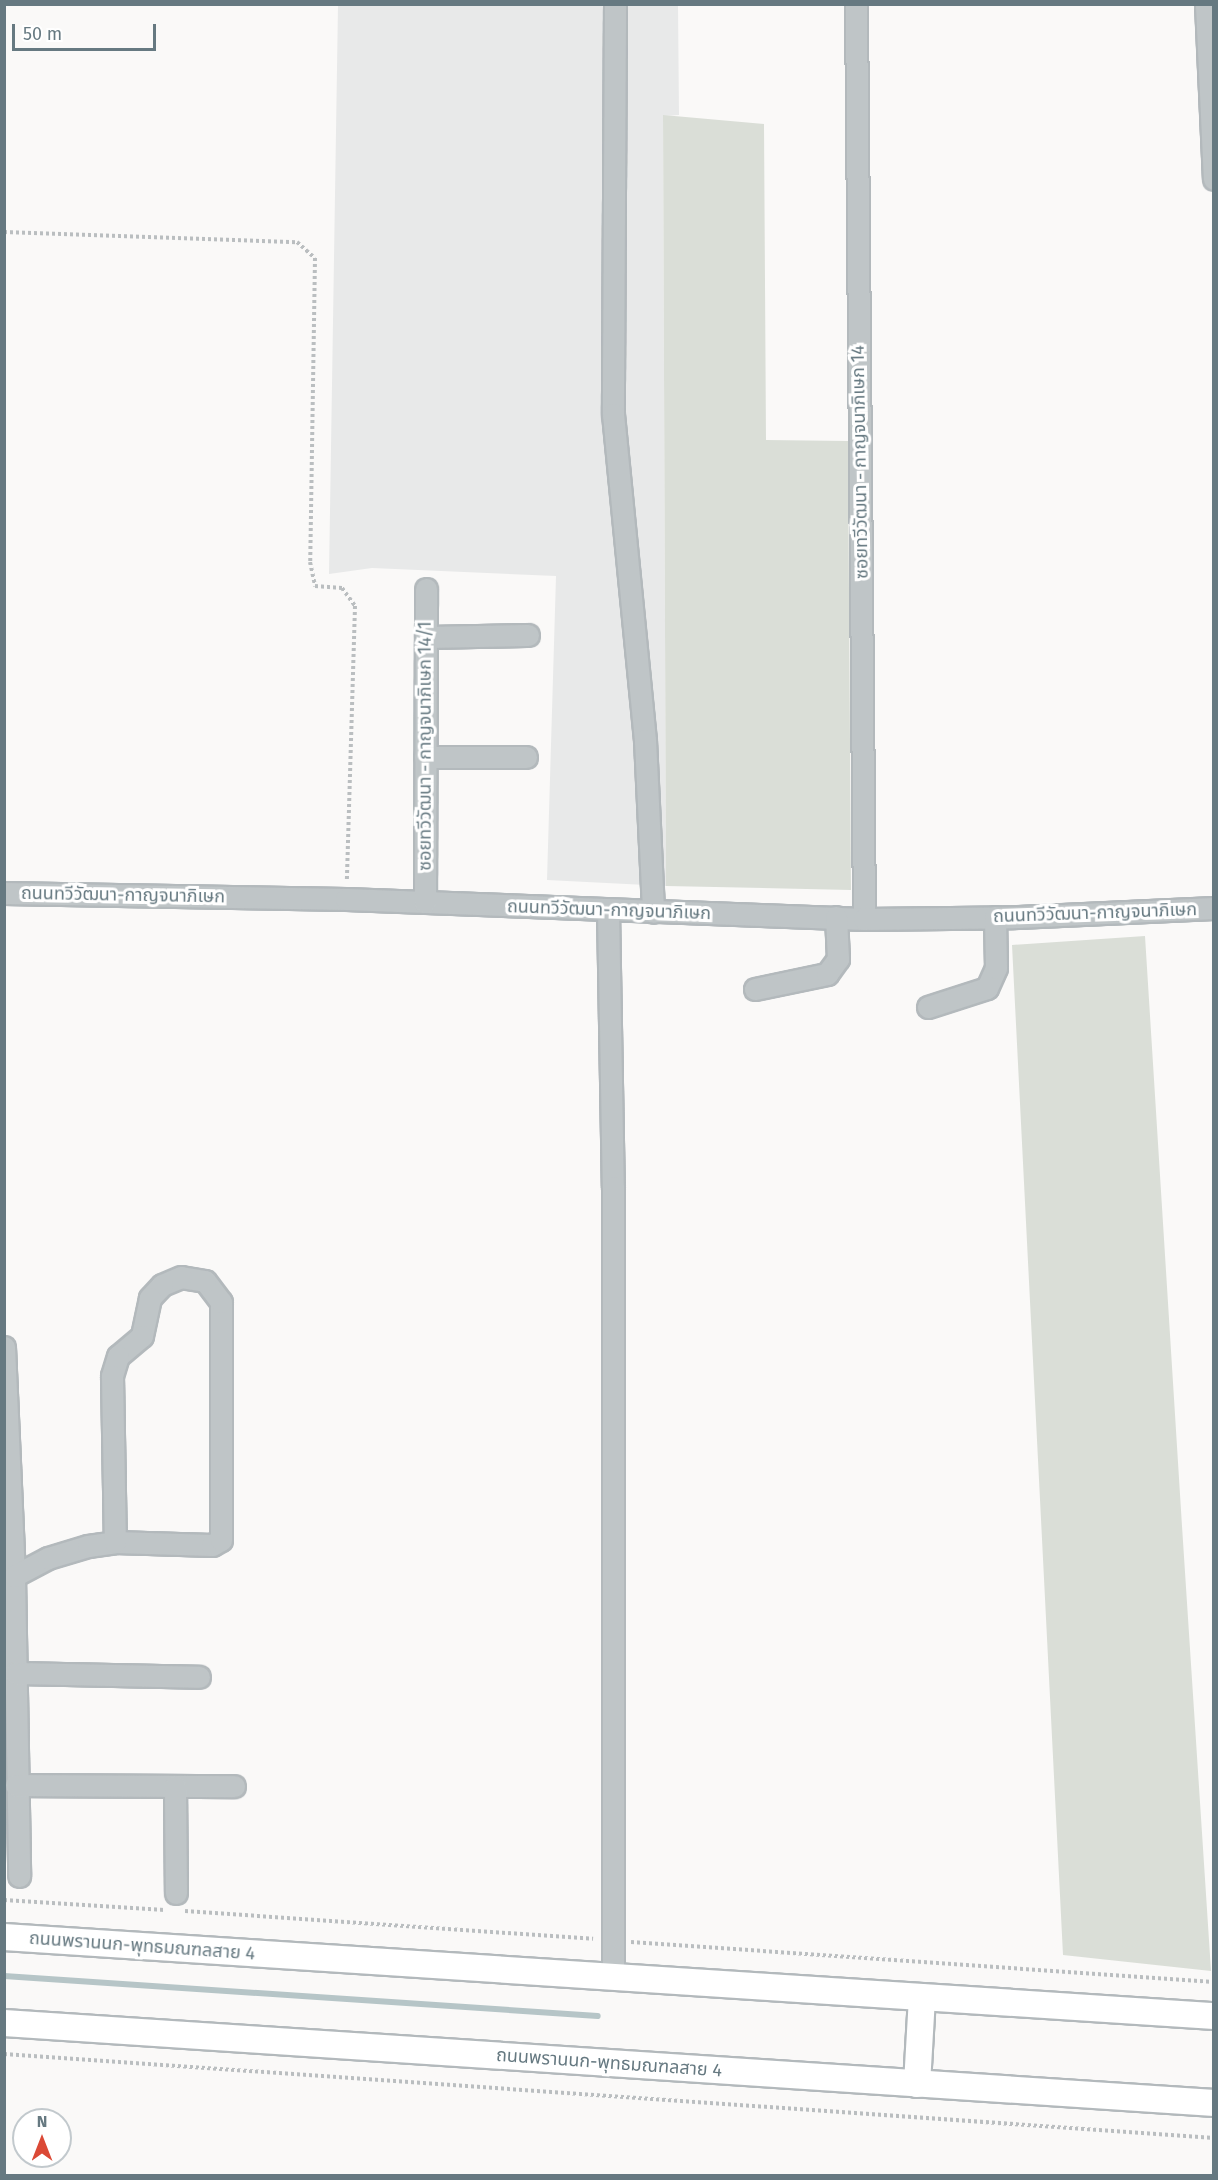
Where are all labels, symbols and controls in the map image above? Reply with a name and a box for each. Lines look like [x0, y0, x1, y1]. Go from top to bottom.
scale bar [15, 12, 159, 50]
text: 50 m [23, 23, 62, 45]
street label: ซอยทวีวัฒนา - กาญจนาภิเษก 14 [847, 345, 873, 579]
street label: ซอยทวีวัฒนา - กาญจนาภิเษก 14/1 [414, 621, 436, 871]
street label: ถนนทวีวัฒนา-กาญจนาภิเษก [21, 882, 225, 908]
street label: ถนนทวีวัฒนา-กาญจนาภิเษก [507, 896, 711, 924]
street label: ถนนทวีวัฒนา-กาญจนาภิเษก [993, 899, 1197, 927]
street label: ถนนพรานนก-พุทธมณฑลสาย 4 [28, 1927, 256, 1965]
street label: ถนนพรานนก-พุทธมณฑลสาย 4 [495, 2044, 723, 2082]
north arrow [12, 2108, 72, 2168]
text: N [37, 2112, 47, 2131]

